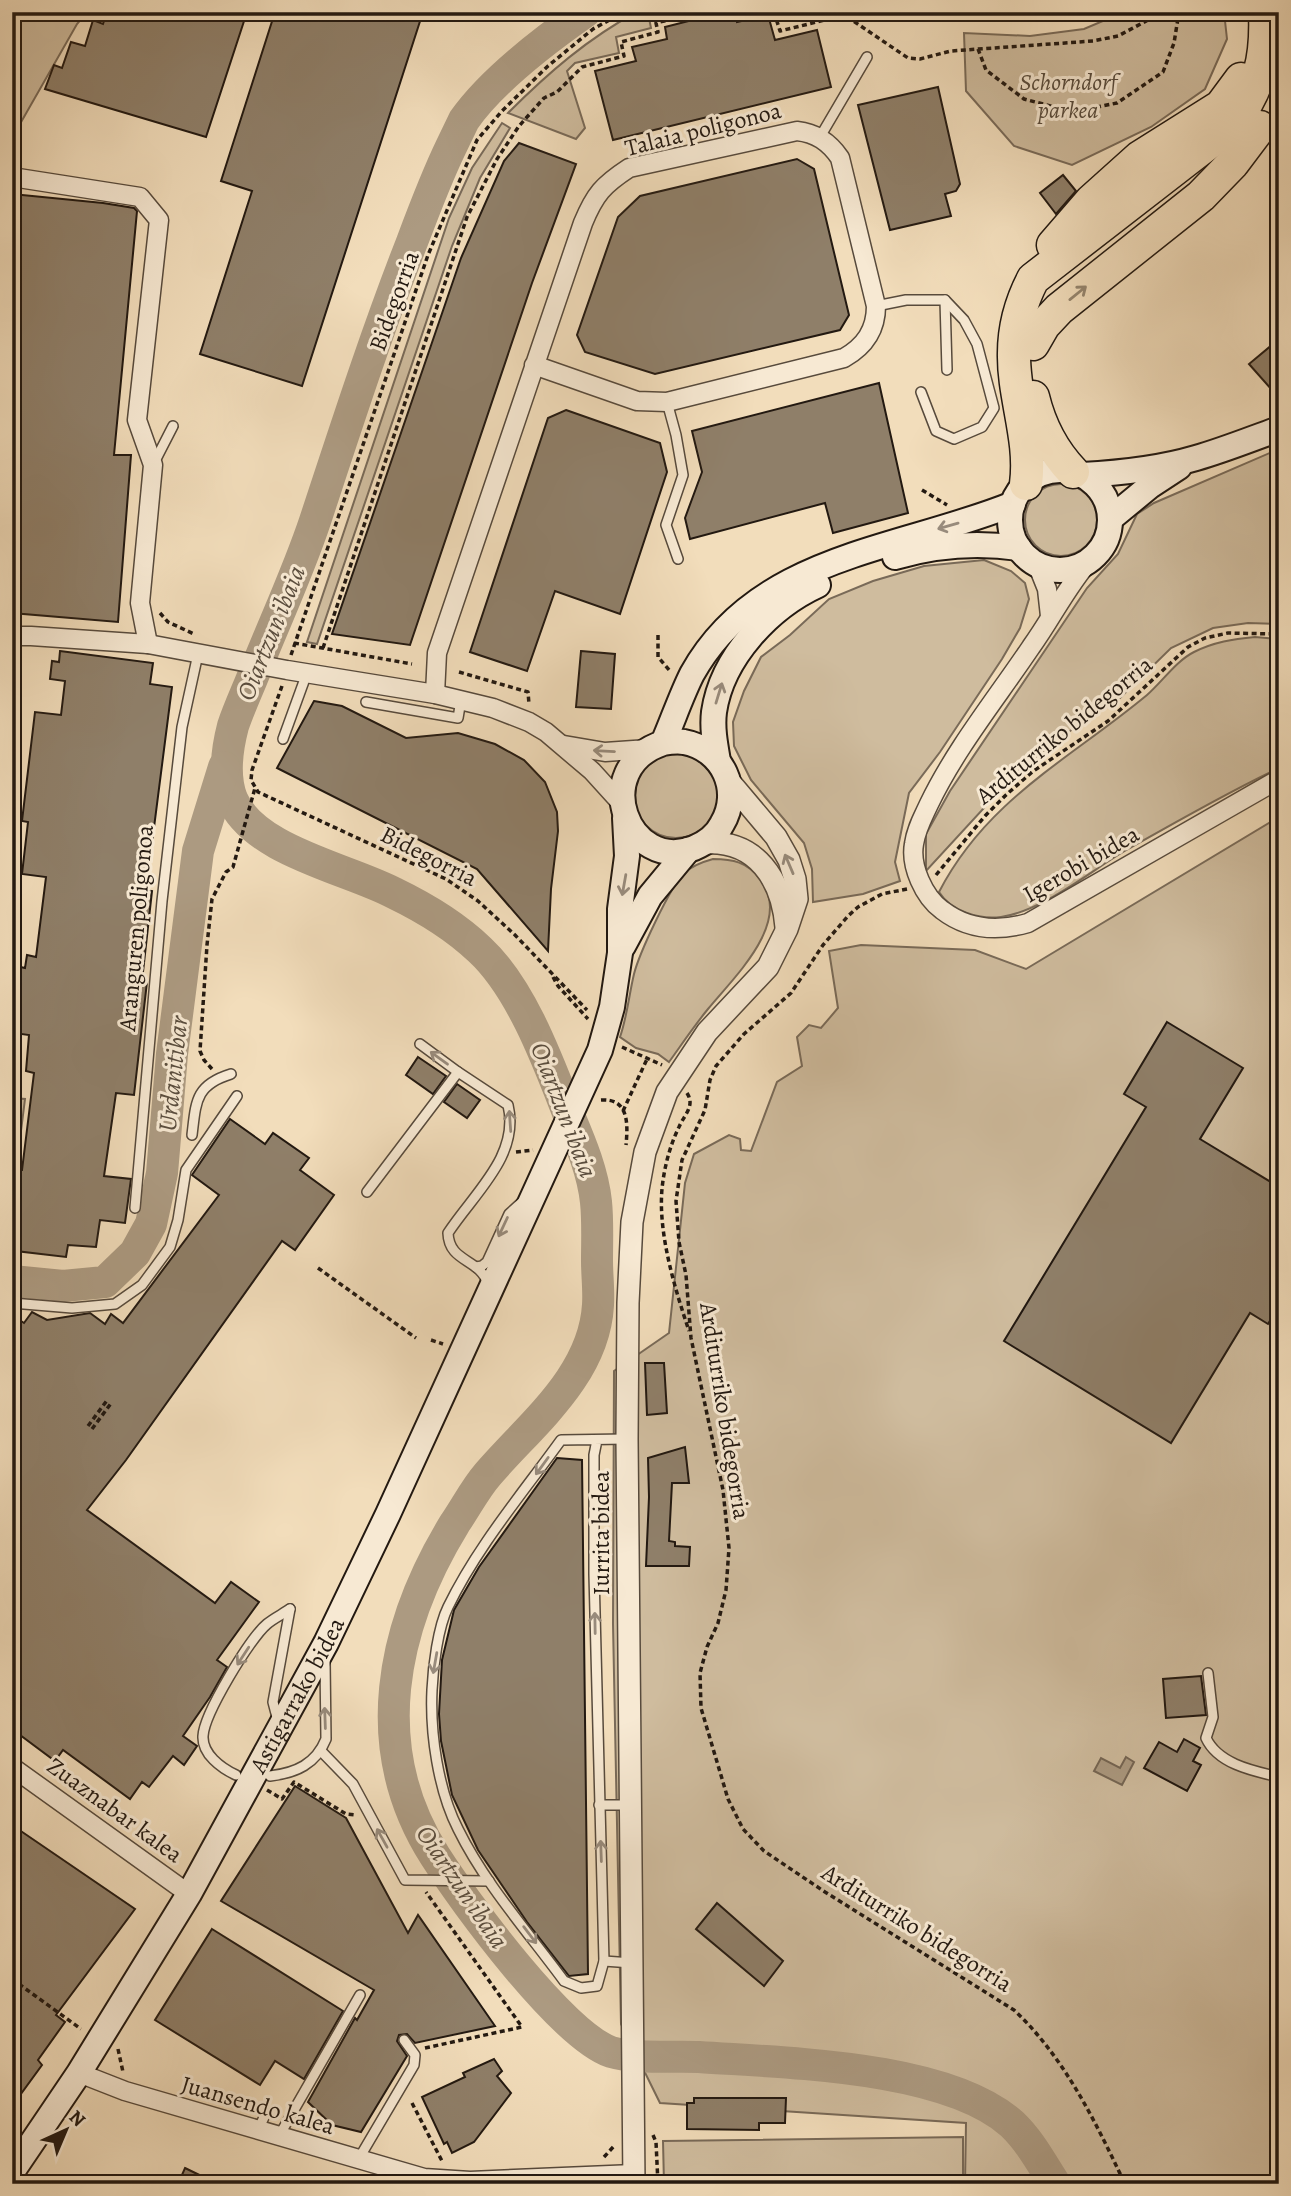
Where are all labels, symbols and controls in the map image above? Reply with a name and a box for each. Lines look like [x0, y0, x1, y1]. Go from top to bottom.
park label: Schorndorf parkea [1019, 66, 1121, 126]
street label: Talaia poligonoa [621, 94, 785, 164]
street label: Bidegorria [361, 246, 427, 356]
one-way arrow [1069, 286, 1087, 301]
one-way arrow [938, 520, 960, 533]
water label: Oiartzun ibaia [228, 560, 314, 706]
street label: Arditurriko bidegorria [968, 648, 1160, 812]
one-way arrow [714, 683, 727, 705]
one-way arrow [593, 744, 616, 757]
street label: Igerobi bidea [1017, 817, 1146, 910]
street label: Bidegorria [375, 818, 484, 894]
street label: Aranguren poligonoa [111, 823, 161, 1033]
one-way arrow [782, 853, 795, 875]
one-way arrow [617, 874, 630, 896]
water label: Urdanitibar [150, 1013, 197, 1134]
water label: Oiartzun ibaia [522, 1037, 606, 1183]
one-way arrow [430, 1051, 449, 1065]
one-way arrow [503, 1110, 516, 1133]
one-way arrow [495, 1216, 509, 1237]
street label: Arditurriko bidegorria [692, 1299, 758, 1522]
one-way arrow [535, 1456, 549, 1475]
street label: Iurrita bidea [585, 1470, 617, 1595]
street label: Astigarrako bidea [242, 1611, 352, 1780]
one-way arrow [588, 1612, 602, 1635]
one-way arrow [236, 1646, 250, 1666]
one-way arrow [428, 1651, 441, 1674]
one-way arrow [319, 1707, 332, 1730]
street label: Zuaznabar kalea [41, 1750, 190, 1871]
water label: Oiartzun ibaia [408, 1818, 516, 1956]
one-way arrow [375, 1829, 389, 1849]
one-way arrow [594, 1839, 607, 1862]
street label: Arditurriko bidegorria [815, 1856, 1019, 2000]
one-way arrow [522, 1926, 537, 1945]
street label: Juansendo kalea [178, 2068, 339, 2142]
north arrow [32, 2094, 102, 2164]
text: N [63, 2104, 91, 2133]

